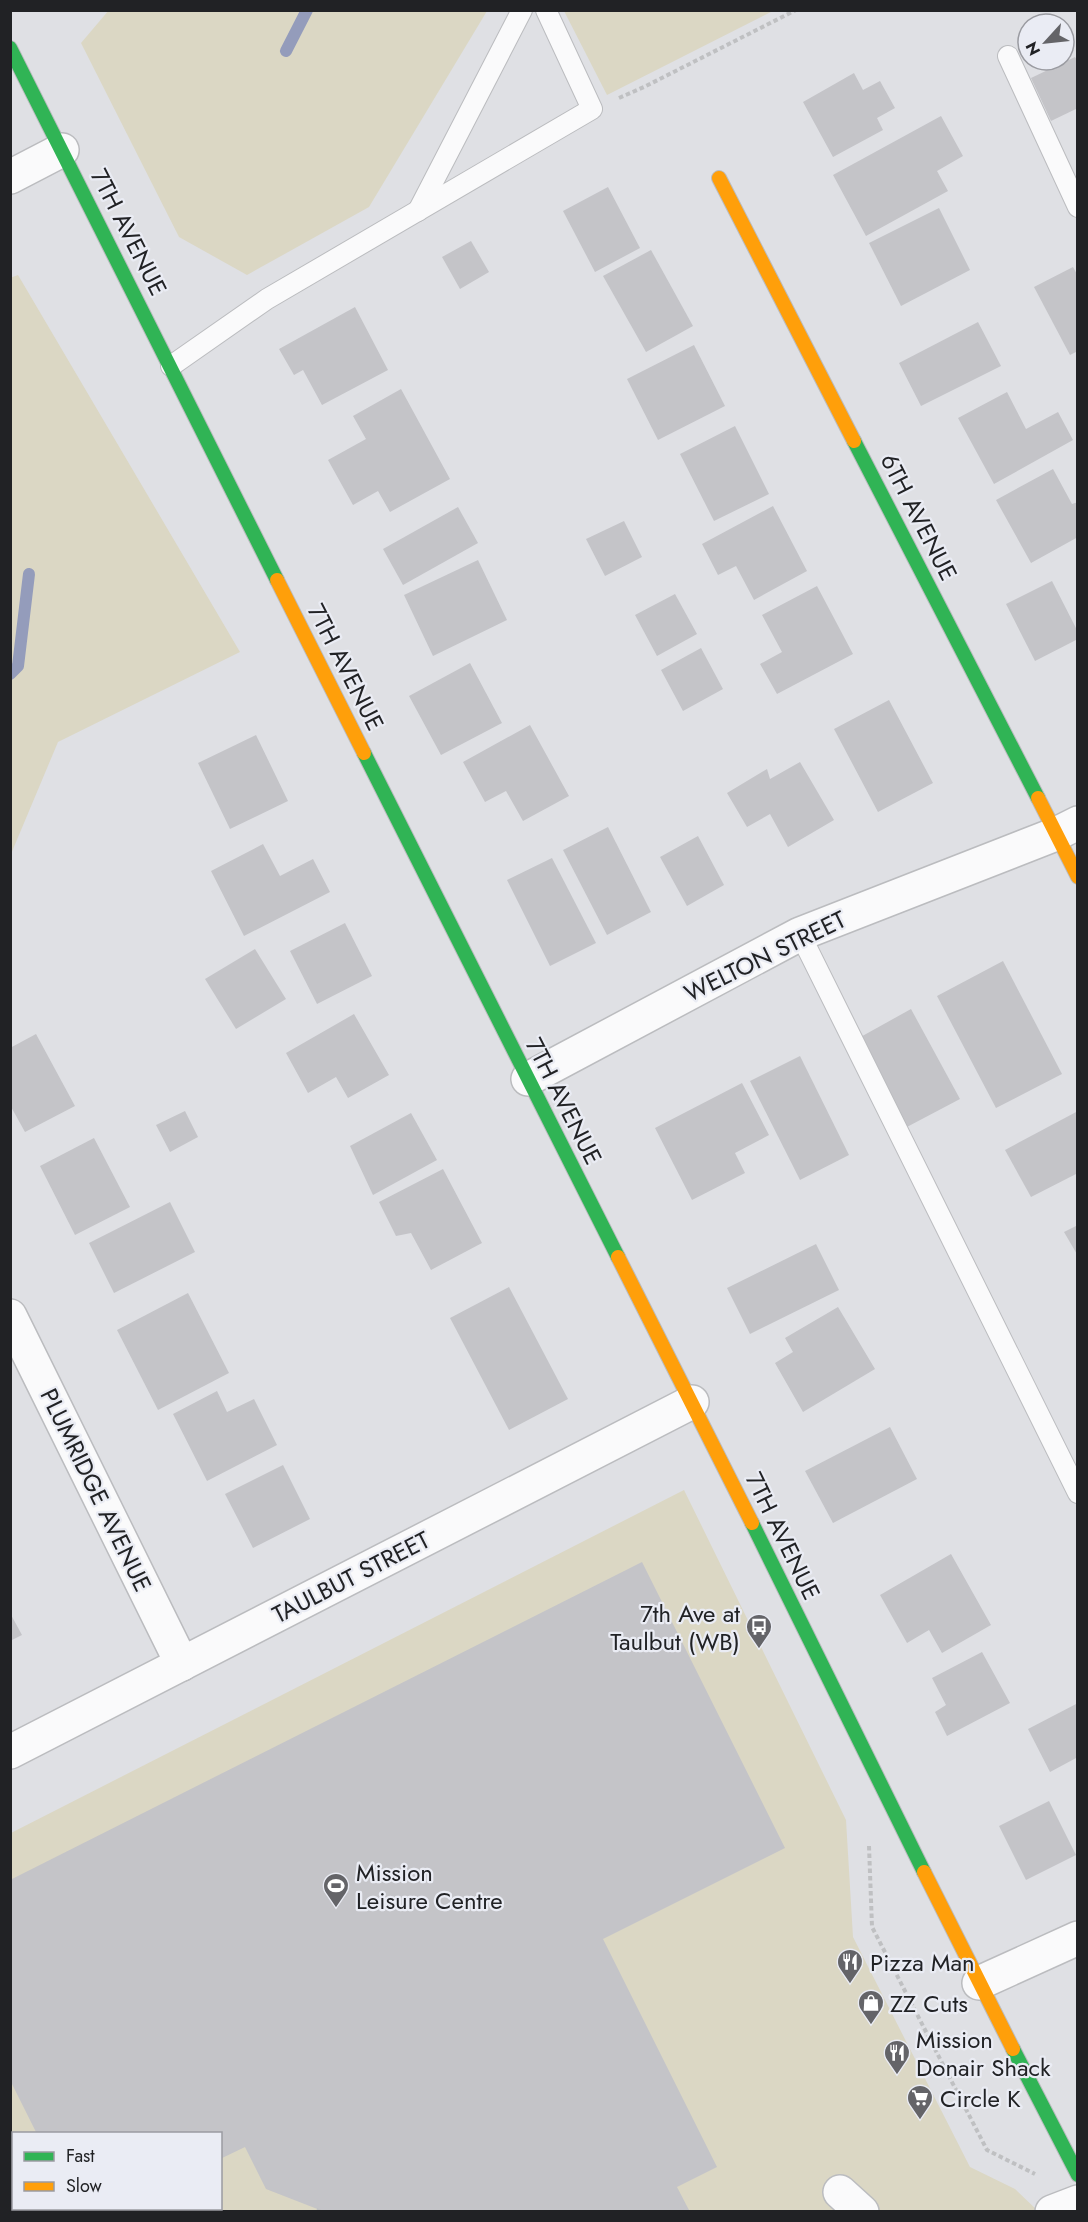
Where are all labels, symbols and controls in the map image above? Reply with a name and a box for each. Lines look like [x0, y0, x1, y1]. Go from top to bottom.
north arrow [1016, 12, 1076, 72]
text: N [1020, 38, 1046, 59]
street label: 7TH AVENUE [82, 162, 176, 302]
street label: 6TH AVENUE [872, 447, 966, 587]
street label: 7TH AVENUE [299, 597, 393, 737]
street label: WELTON STREET [678, 902, 852, 1010]
street label: 7TH AVENUE [517, 1031, 611, 1171]
street label: PLUMRIDGE AVENUE [32, 1382, 160, 1598]
street label: 7TH AVENUE [737, 1466, 829, 1606]
street label: TAULBUT STREET [266, 1522, 436, 1632]
place label: 7th Ave at Taulbut (WB) [610, 1596, 740, 1659]
bus stop icon: 7th Ave at Taulbut (WB) [744, 1612, 774, 1650]
place label: Mission Leisure Centre [356, 1855, 503, 1918]
sports icon: Mission Leisure Centre [321, 1871, 351, 1909]
place label: Pizza Man [870, 1945, 975, 1980]
restaurant icon: Pizza Man [835, 1947, 865, 1985]
place label: ZZ Cuts [890, 1986, 968, 2021]
shop icon: ZZ Cuts [856, 1988, 886, 2026]
place label: Mission Donair Shack [916, 2022, 1051, 2085]
restaurant icon: Mission Donair Shack [882, 2038, 912, 2076]
place label: Circle K [940, 2081, 1021, 2116]
supermarket icon: Circle K [905, 2083, 935, 2121]
legend [12, 2132, 222, 2210]
text: Fast [66, 2143, 95, 2169]
text: Slow [66, 2173, 103, 2199]

